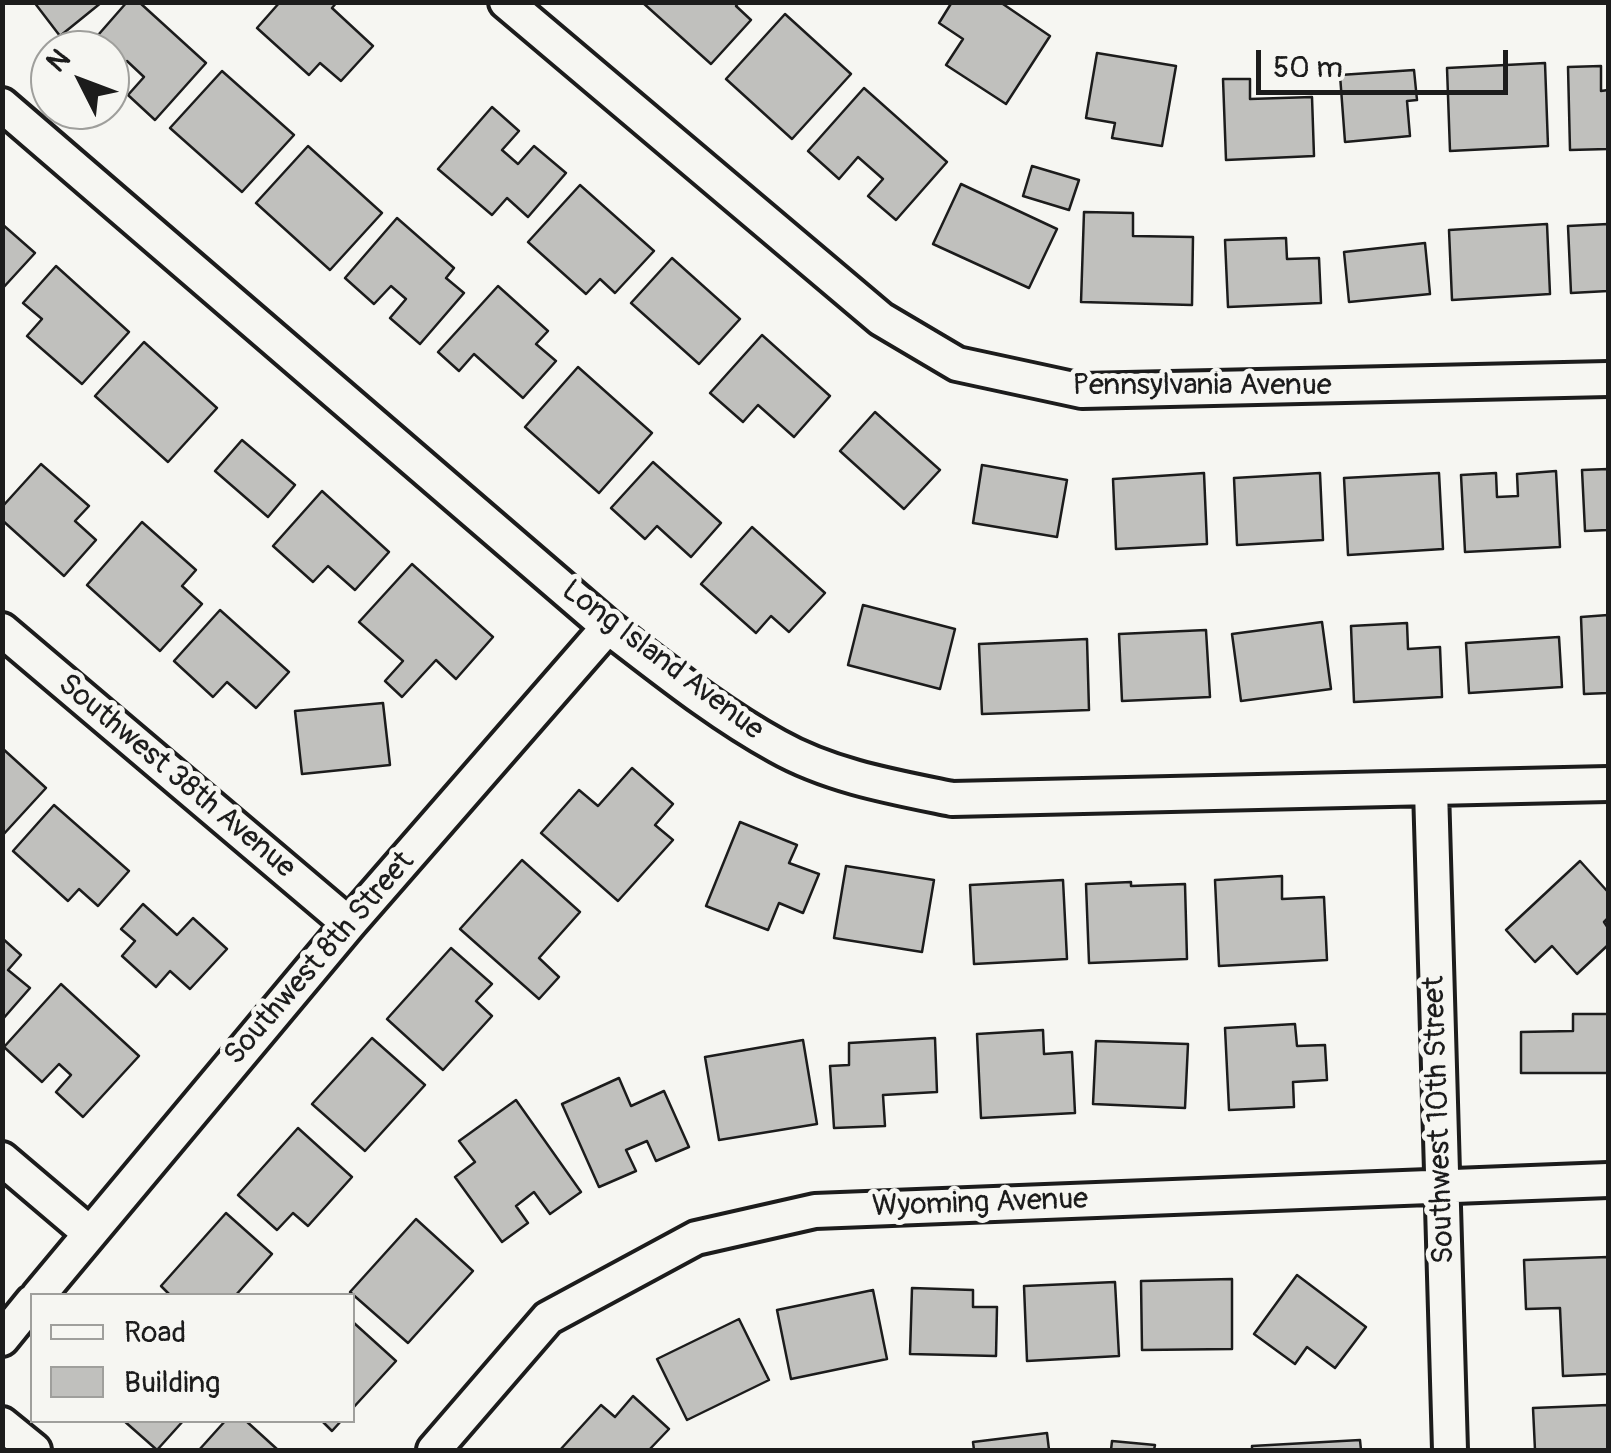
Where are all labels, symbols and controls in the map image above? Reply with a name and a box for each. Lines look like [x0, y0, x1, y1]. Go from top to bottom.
north arrow [30, 30, 130, 130]
scale bar [1261, 30, 1514, 92]
text: N [39, 42, 78, 80]
text: 50 m [1273, 49, 1343, 86]
street label: Pennsylvania Avenue [1072, 368, 1332, 404]
street label: Long Island Avenue [554, 573, 770, 749]
street label: Southwest 38th Avenue [50, 667, 302, 887]
street label: Southwest 8th Street [218, 845, 422, 1073]
street label: Southwest 10th Street [1417, 975, 1463, 1265]
street label: Wyoming Avenue [871, 1182, 1089, 1226]
legend [30, 1293, 355, 1423]
text: Road [124, 1314, 186, 1351]
text: Building [124, 1364, 220, 1401]

